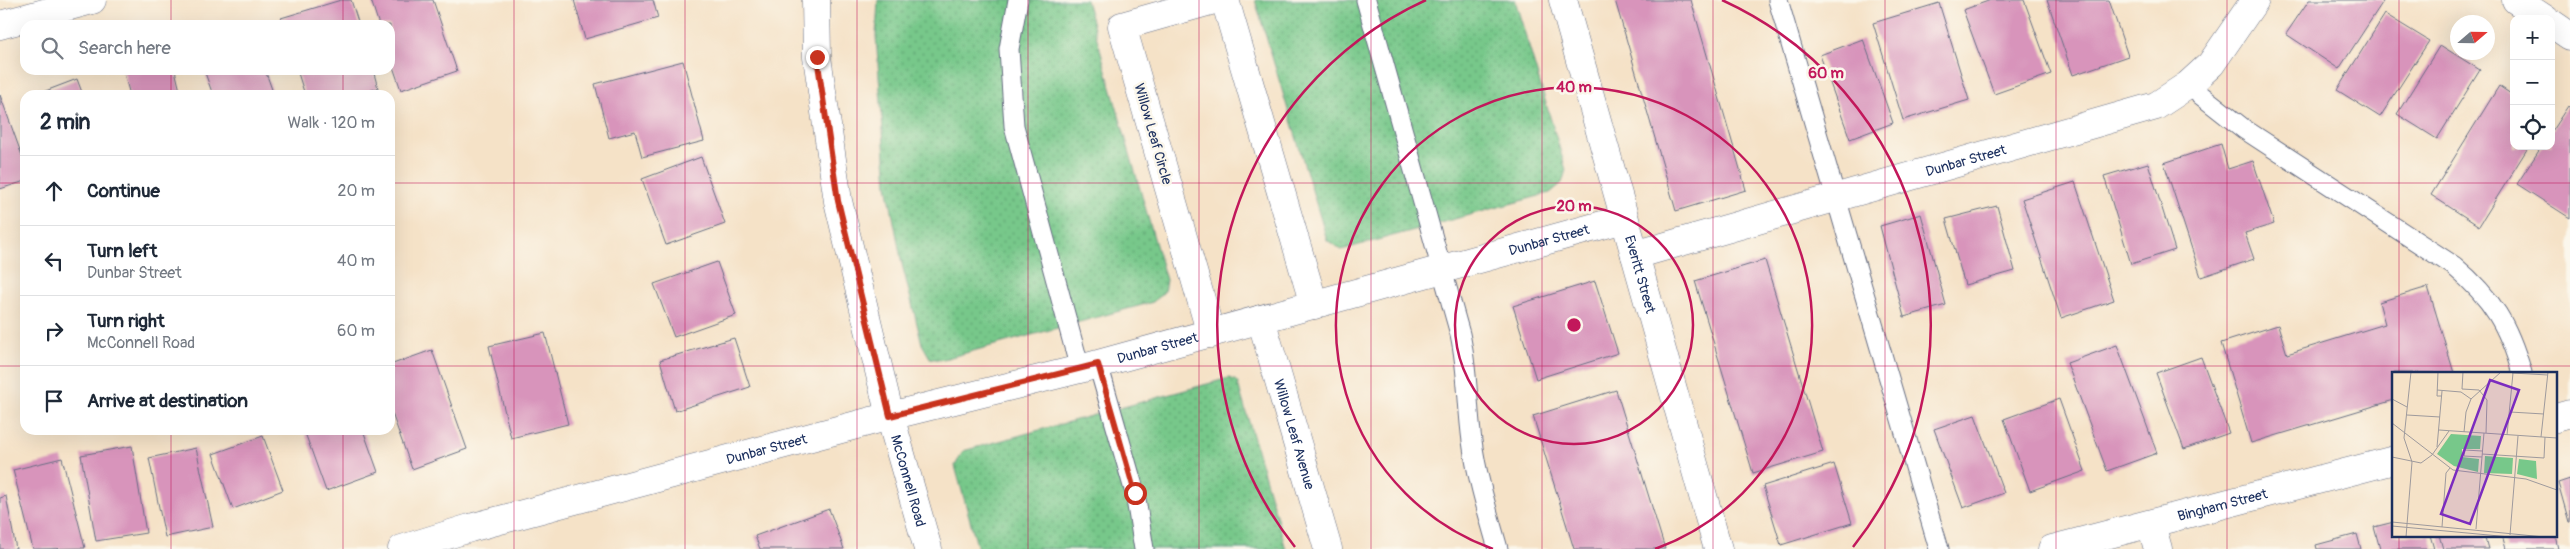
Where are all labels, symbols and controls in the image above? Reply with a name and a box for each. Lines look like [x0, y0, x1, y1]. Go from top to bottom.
north arrow [2450, 15, 2495, 60]
map controls [2510, 15, 2555, 150]
button: + [2510, 15, 2555, 60]
search box [20, 20, 395, 75]
icon: search [38, 34, 66, 62]
text: Search here [78, 36, 171, 60]
route end [806, 46, 829, 69]
button: − [2510, 60, 2555, 105]
text: 60 m [1808, 64, 1844, 83]
text: 40 m [1556, 78, 1592, 97]
street label: Willow Leaf Circle [1130, 81, 1176, 187]
button: locate [2510, 105, 2555, 150]
text: 2 min [40, 109, 90, 136]
text: Walk · 120 m [287, 113, 375, 133]
street label: Dunbar Street [1924, 141, 2008, 180]
icon: ahead [40, 177, 68, 205]
text: Continue [87, 179, 160, 203]
text: 20 m [337, 181, 375, 201]
text: 20 m [1556, 197, 1592, 216]
street label: Dunbar Street [1507, 220, 1592, 259]
street label: Everitt Street [1621, 233, 1660, 316]
text: Turn left [87, 239, 157, 263]
icon: left [40, 247, 68, 275]
text: 40 m [337, 251, 375, 271]
text: Dunbar Street [87, 263, 182, 283]
text: Turn right [87, 309, 165, 333]
centre of rings [1565, 316, 1583, 334]
icon: right [40, 317, 68, 345]
text: 60 m [337, 321, 375, 341]
street label: Dunbar Street [1115, 328, 1200, 367]
text: McConnell Road [87, 333, 195, 353]
inset map [2392, 372, 2558, 536]
street label: Willow Leaf Avenue [1270, 377, 1319, 491]
icon: arrive [40, 387, 68, 415]
text: Arrive at destination [87, 389, 248, 413]
street label: Dunbar Street [724, 430, 809, 468]
street label: McConnell Road [887, 433, 930, 529]
route start [1124, 482, 1147, 505]
street label: Bingham Street [2176, 485, 2269, 524]

